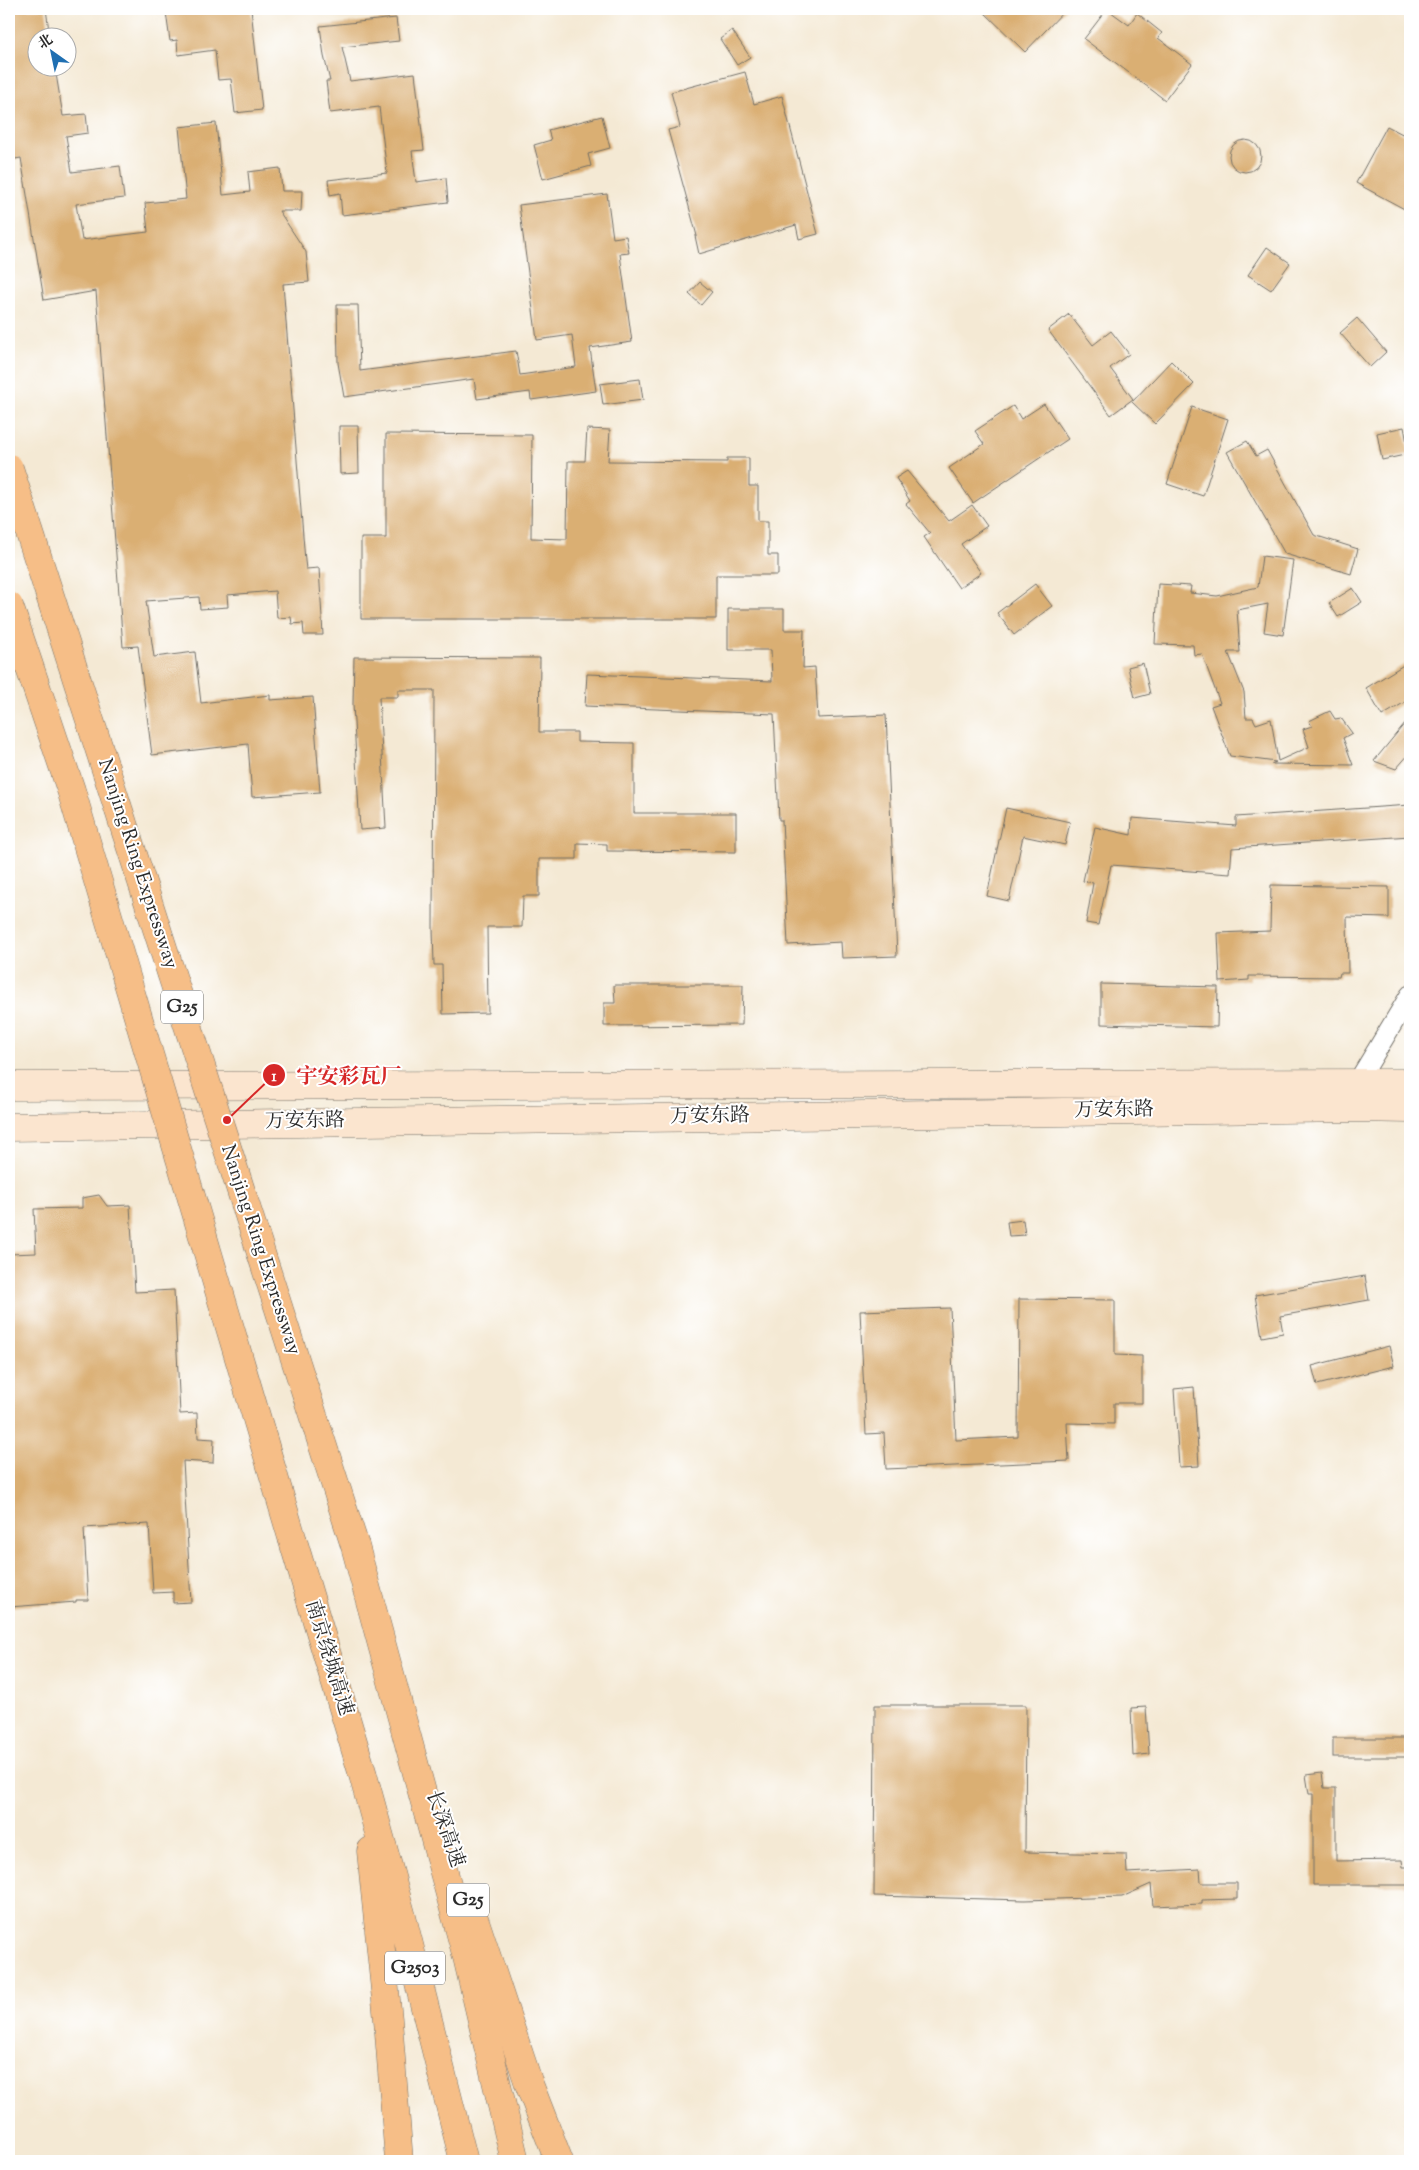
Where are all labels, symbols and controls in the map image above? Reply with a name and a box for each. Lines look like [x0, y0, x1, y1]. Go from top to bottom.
north arrow [28, 28, 78, 78]
text: 北 [35, 31, 57, 55]
street label: Nanjing Ring Expressway [89, 755, 185, 973]
road number: G25 [161, 990, 203, 1024]
callout: 宇安彩瓦厂 [261, 1057, 411, 1093]
text: 宇安彩瓦厂 [297, 1063, 402, 1093]
text: 1 [271, 1067, 277, 1088]
street label: 万安东路 [1074, 1096, 1154, 1126]
street label: 万安东路 [670, 1102, 750, 1132]
street label: 万安东路 [265, 1107, 345, 1137]
street label: Nanjing Ring Expressway [212, 1141, 308, 1359]
street label: 南京绕城高速 [297, 1596, 359, 1720]
street label: 长深高速 [417, 1786, 471, 1872]
road number: G25 [447, 1884, 489, 1916]
road number: G2503 [385, 1952, 445, 1985]

